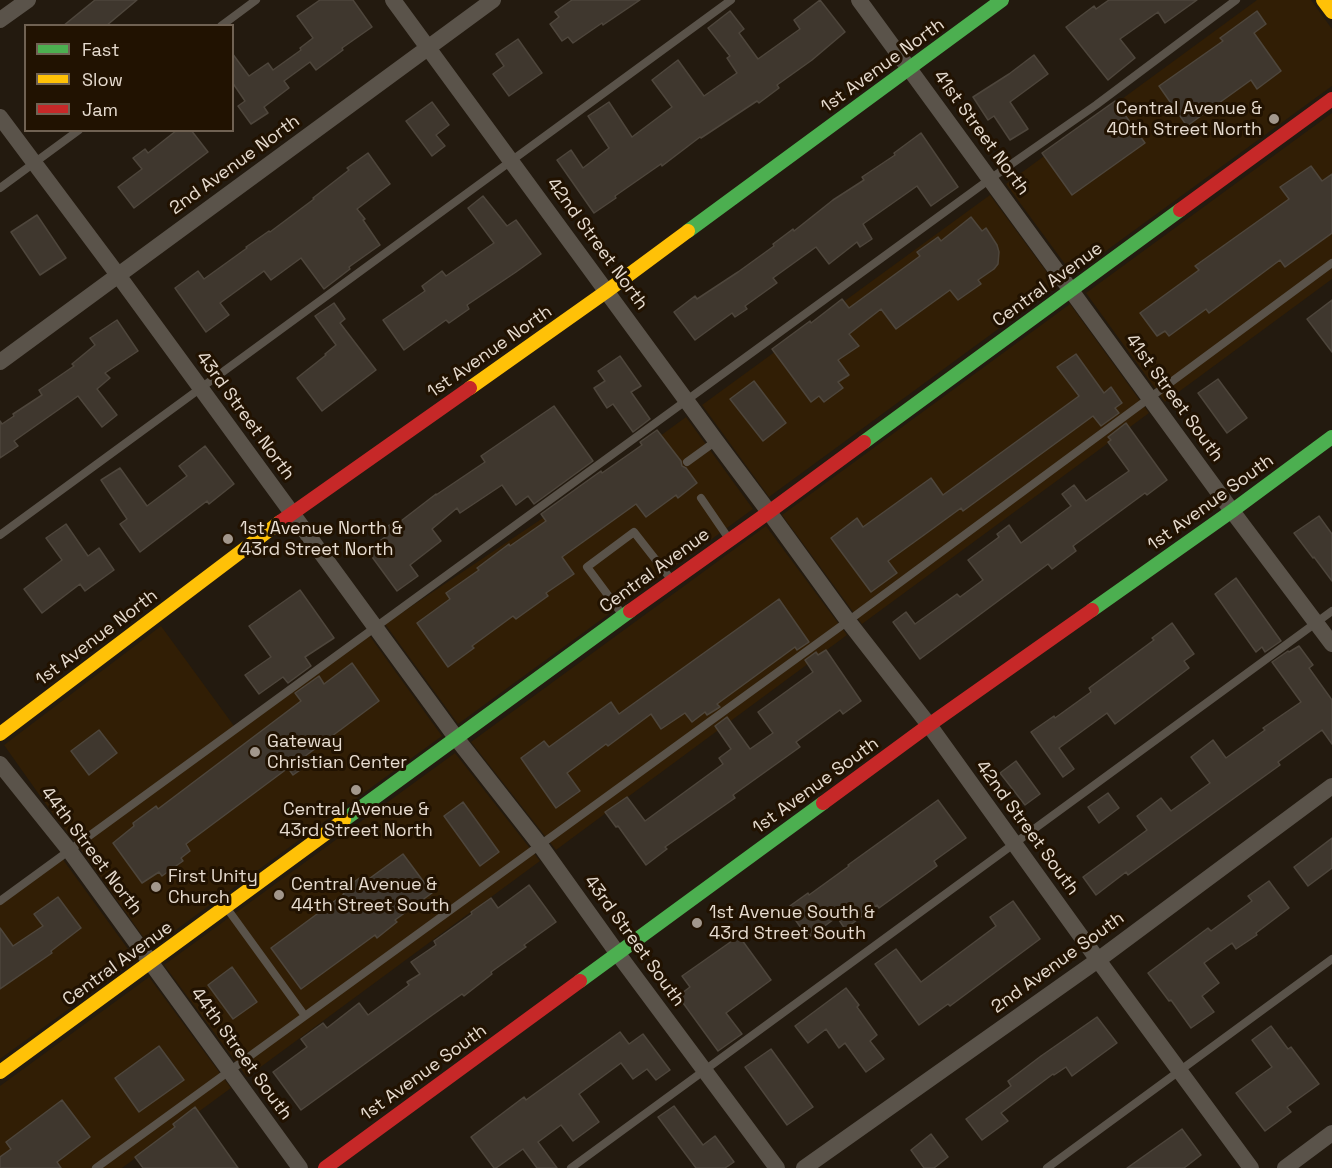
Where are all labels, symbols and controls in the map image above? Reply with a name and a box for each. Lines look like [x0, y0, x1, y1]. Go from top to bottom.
street label: 1st Avenue North [817, 14, 949, 118]
legend [24, 24, 234, 132]
text: Fast [82, 38, 119, 61]
street label: 41st Street North [928, 66, 1034, 200]
text: Slow [82, 68, 123, 91]
text: Jam [82, 98, 118, 121]
place label: Central Avenue & 40th Street North [1106, 98, 1262, 140]
street label: 2nd Avenue North [166, 111, 304, 219]
marker: Central Avenue & 40th Street North [1267, 112, 1281, 126]
street label: 42nd Street North [542, 174, 652, 314]
street label: Central Avenue [989, 238, 1107, 332]
street label: 1st Avenue North [424, 301, 556, 403]
street label: 41st Street South [1120, 330, 1228, 466]
street label: 43rd Street North [191, 348, 299, 484]
street label: 1st Avenue South [1144, 450, 1278, 556]
place label: 1st Avenue North & 43rd Street North [240, 518, 403, 560]
street label: Central Avenue [596, 524, 714, 618]
marker: 1st Avenue North & 43rd Street North [221, 532, 235, 546]
street label: 1st Avenue North [32, 585, 162, 691]
place label: Gateway Christian Center [267, 731, 407, 774]
street label: 1st Avenue South [749, 733, 883, 839]
marker: Gateway Christian Center [248, 745, 262, 759]
street label: 42nd Street South [971, 756, 1083, 900]
street label: 44th Street North [36, 783, 146, 919]
marker: Central Avenue & 43rd Street North [349, 783, 363, 797]
place label: Central Avenue & 43rd Street North [279, 799, 433, 842]
place label: First Unity Church [168, 866, 258, 908]
street label: 43rd Street South [579, 871, 689, 1011]
place label: Central Avenue & 44th Street South [291, 874, 450, 916]
marker: First Unity Church [149, 880, 163, 894]
marker: Central Avenue & 44th Street South [272, 888, 286, 902]
place label: 1st Avenue South & 43rd Street South [709, 902, 875, 944]
street label: 2nd Avenue South [987, 908, 1129, 1018]
marker: 1st Avenue South & 43rd Street South [690, 916, 704, 930]
street label: Central Avenue [59, 917, 177, 1011]
street label: 44th Street South [186, 984, 296, 1124]
street label: 1st Avenue South [357, 1020, 491, 1126]

